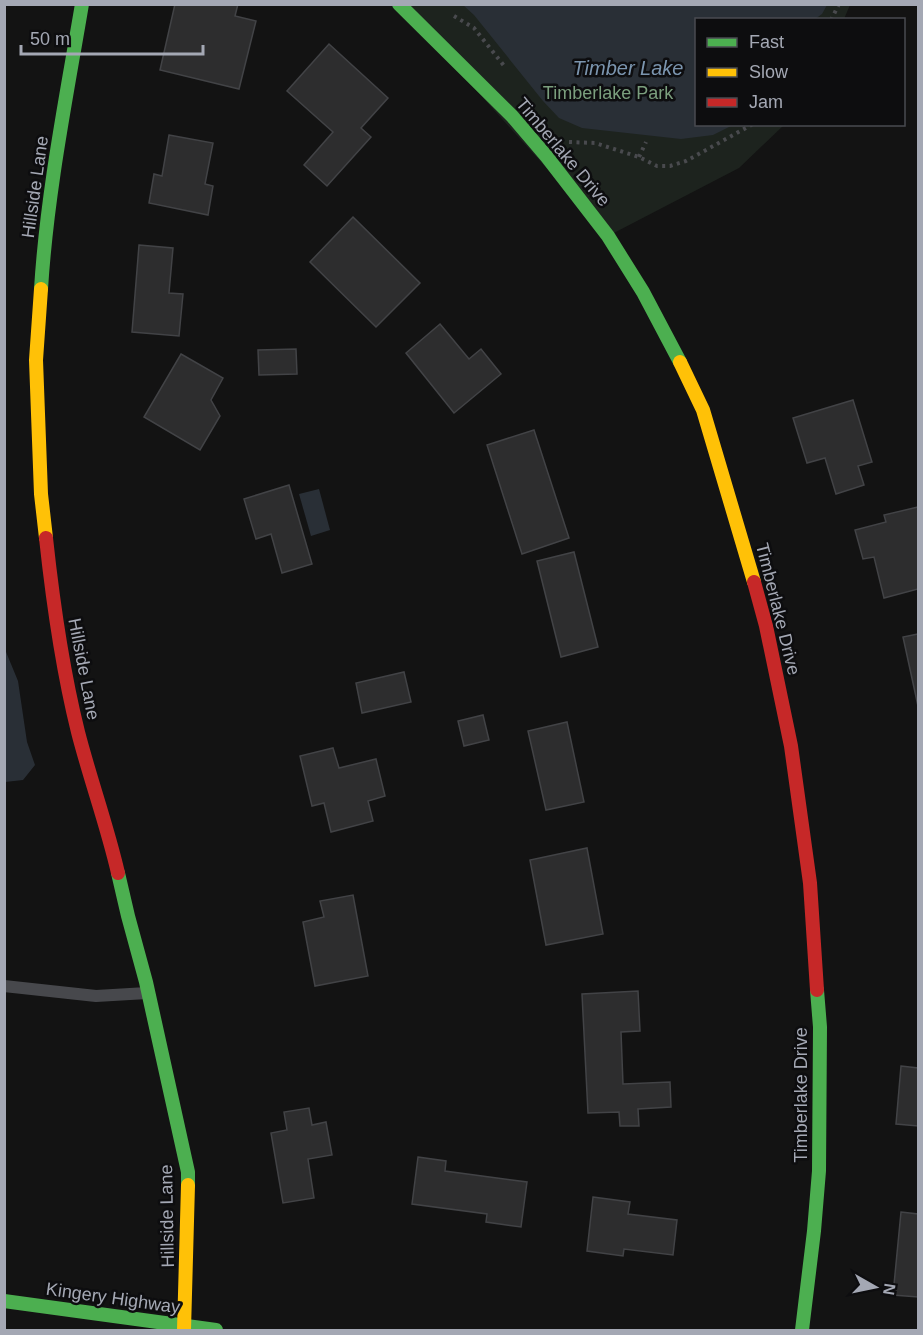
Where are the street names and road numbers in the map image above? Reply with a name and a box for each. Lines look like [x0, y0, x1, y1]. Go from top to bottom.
street label: Timberlake Drive [512, 94, 614, 210]
street label: Hillside Lane [18, 135, 52, 239]
street label: Timberlake Drive [752, 541, 804, 677]
street label: Hillside Lane [64, 617, 104, 721]
street label: Timberlake Drive [791, 1027, 811, 1163]
street label: Hillside Lane [156, 1164, 178, 1268]
street label: Kingery Highway [45, 1279, 181, 1317]

